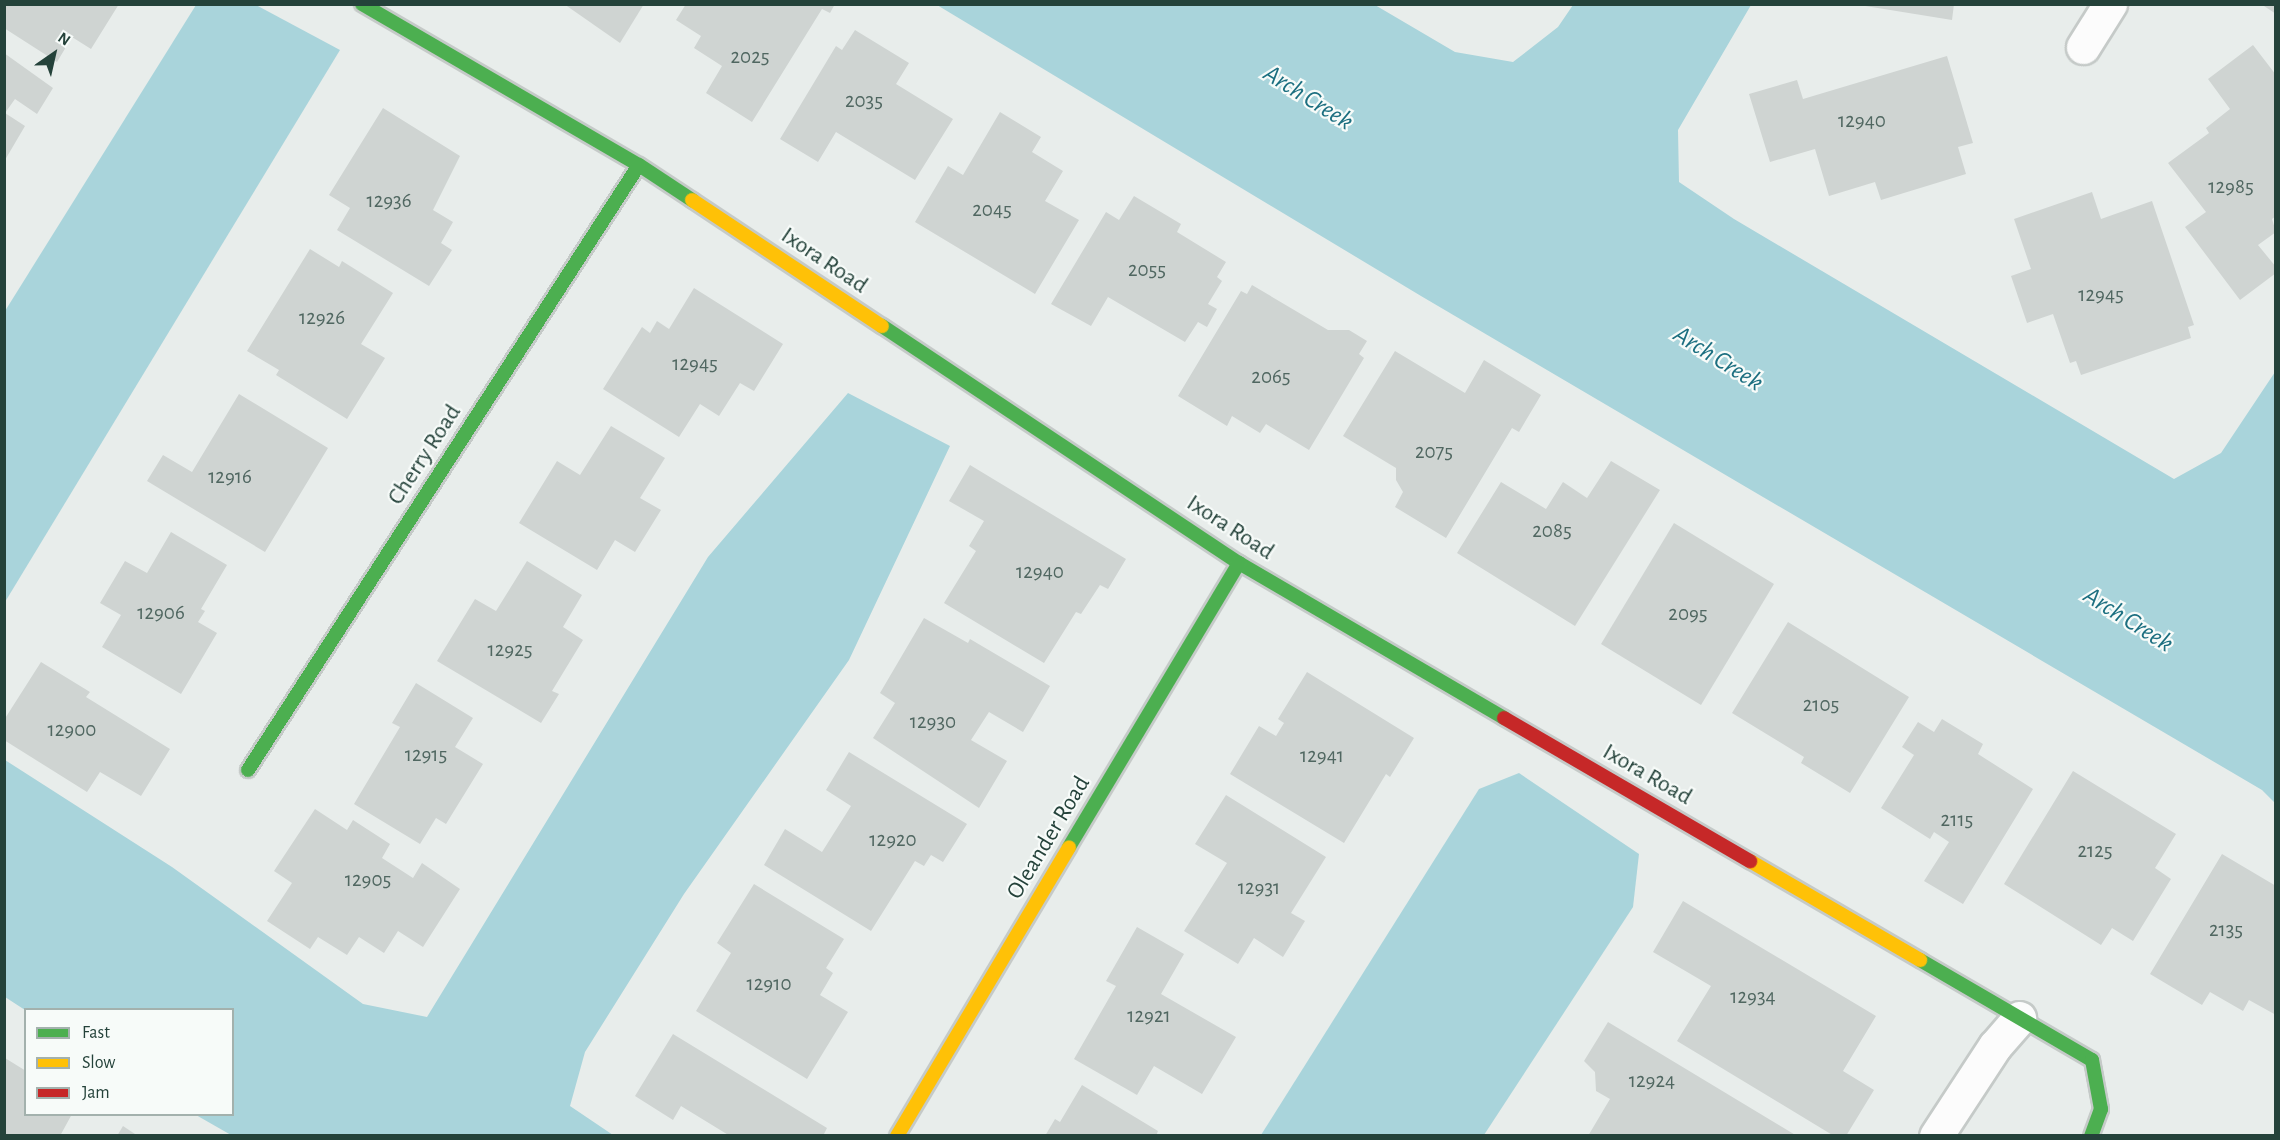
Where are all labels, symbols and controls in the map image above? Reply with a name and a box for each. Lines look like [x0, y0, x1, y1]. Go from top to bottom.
north arrow [24, 24, 84, 84]
text: N [55, 29, 73, 49]
house number: 2025 [731, 44, 769, 70]
water label: Arch Creek [1257, 58, 1359, 138]
house number: 2035 [845, 88, 883, 114]
house number: 12940 [1838, 108, 1886, 134]
house number: 12985 [2208, 174, 2254, 200]
house number: 12936 [366, 188, 412, 214]
house number: 2045 [972, 197, 1012, 223]
street label: Ixora Road [775, 222, 873, 300]
house number: 2055 [1128, 257, 1166, 283]
house number: 12945 [2078, 282, 2124, 308]
house number: 12926 [299, 305, 345, 331]
water label: Arch Creek [1667, 319, 1769, 399]
house number: 12945 [672, 351, 718, 377]
house number: 2065 [1251, 364, 1291, 390]
street label: Cherry Road [382, 399, 468, 511]
house number: 2075 [1415, 439, 1453, 465]
house number: 12916 [208, 464, 252, 490]
street label: Ixora Road [1181, 489, 1279, 567]
house number: 2085 [1532, 518, 1572, 544]
house number: 12940 [1016, 559, 1064, 585]
water label: Arch Creek [2077, 580, 2179, 660]
house number: 12906 [137, 600, 185, 626]
house number: 2095 [1668, 601, 1708, 627]
house number: 12925 [488, 637, 532, 663]
house number: 2105 [1803, 692, 1839, 718]
house number: 12930 [910, 709, 956, 735]
house number: 12900 [48, 717, 96, 743]
street label: Ixora Road [1597, 738, 1697, 812]
house number: 12915 [405, 742, 447, 768]
house number: 12941 [1300, 743, 1344, 769]
street label: Oleander Road [1001, 771, 1097, 905]
house number: 2115 [1941, 807, 1973, 833]
house number: 12920 [869, 827, 917, 853]
house number: 2125 [2077, 838, 2113, 864]
house number: 12905 [345, 867, 391, 893]
house number: 12931 [1238, 875, 1280, 901]
house number: 2135 [2209, 917, 2243, 943]
house number: 12910 [747, 971, 791, 997]
house number: 12934 [1730, 984, 1776, 1010]
house number: 12921 [1127, 1003, 1171, 1029]
legend [24, 1008, 234, 1116]
text: Fast [82, 1024, 110, 1042]
text: Slow [82, 1054, 115, 1072]
house number: 12924 [1629, 1068, 1675, 1094]
text: Jam [82, 1084, 110, 1102]

